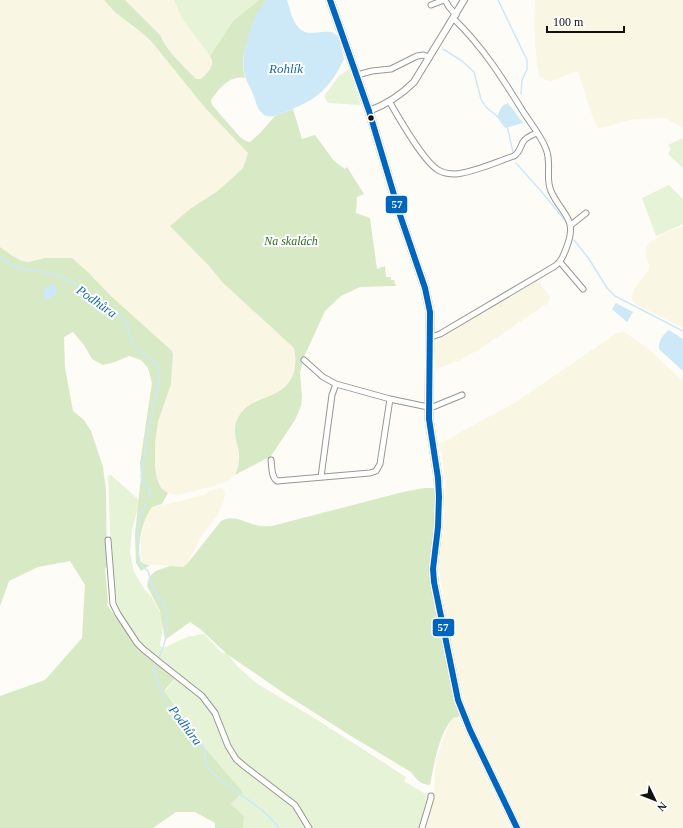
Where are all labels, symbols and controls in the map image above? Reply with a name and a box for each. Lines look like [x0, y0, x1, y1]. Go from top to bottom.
scale bar [547, 8, 624, 34]
text: 100 m [553, 15, 584, 29]
water label: Rohlík [268, 61, 303, 76]
unlabelled marker [366, 113, 376, 123]
line badge: 57 [385, 195, 408, 214]
text: 57 [392, 198, 403, 210]
park label: Na skalách [263, 234, 318, 248]
water label: Podhůra [73, 282, 120, 321]
line badge: 57 [432, 618, 455, 637]
text: 57 [438, 621, 449, 633]
water label: Podhůra [165, 702, 206, 748]
north arrow [635, 780, 675, 820]
text: N [655, 800, 669, 814]

